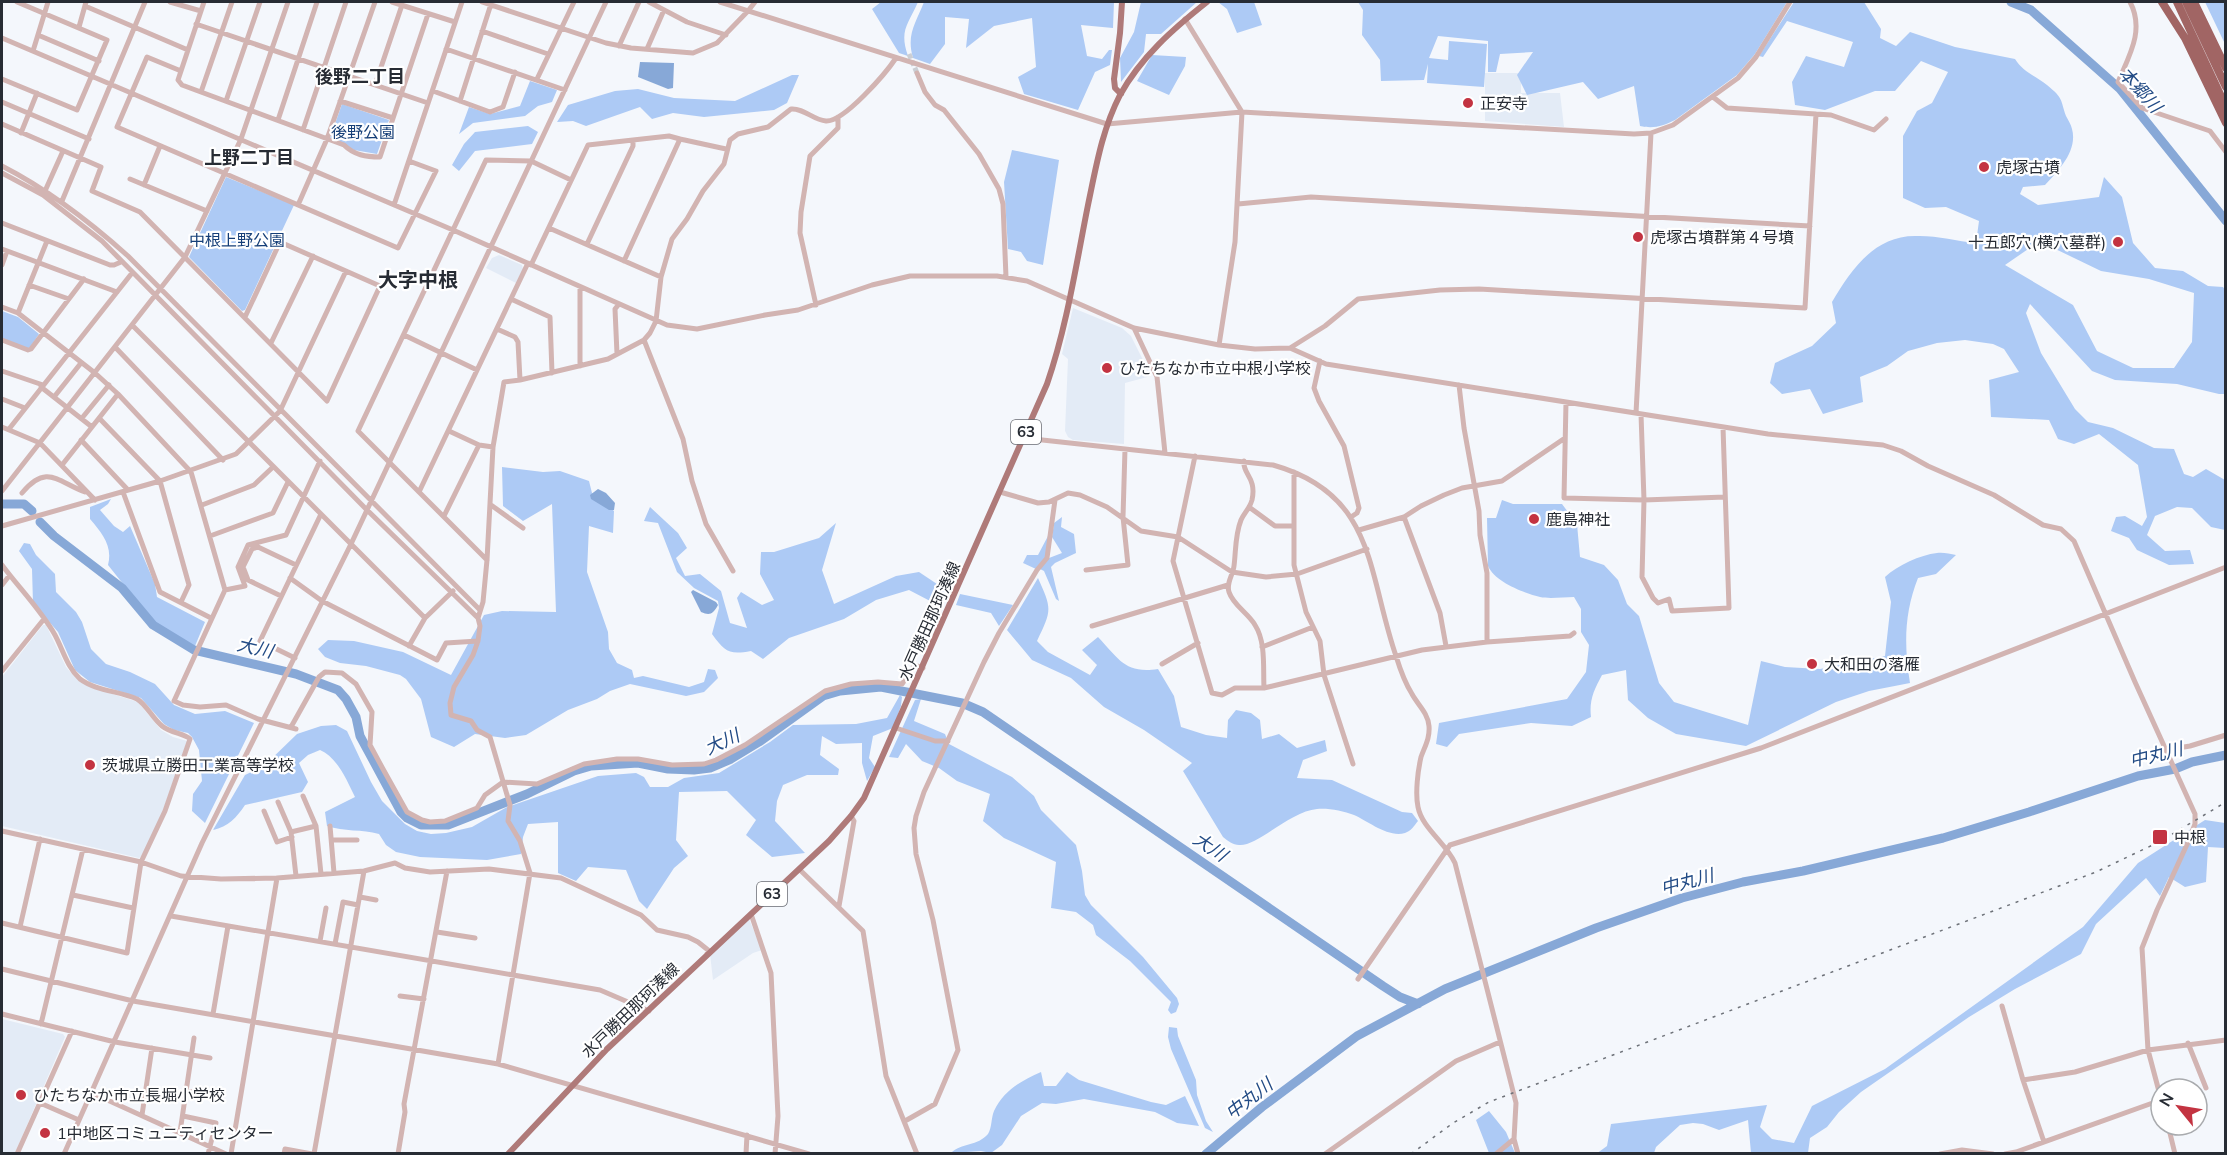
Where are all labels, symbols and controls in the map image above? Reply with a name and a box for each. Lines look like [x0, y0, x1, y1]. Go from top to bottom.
water label: 本郷川 [2114, 62, 2168, 119]
district label: 後野二丁目 [315, 65, 405, 88]
place label: 正安寺 [1480, 93, 1528, 113]
marker: 正安寺 [1461, 96, 1475, 110]
park label: 後野公園 [331, 122, 395, 142]
district label: 上野二丁目 [204, 146, 294, 169]
place label: 虎塚古墳 [1996, 157, 2060, 177]
marker: 虎塚古墳 [1977, 160, 1991, 174]
place label: 虎塚古墳群第４号墳 [1650, 227, 1794, 247]
park label: 中根上野公園 [189, 230, 285, 250]
marker: 虎塚古墳群第４号墳 [1631, 230, 1645, 244]
place label: 十五郎穴(横穴墓群) [1968, 232, 2106, 252]
marker: 十五郎穴(横穴墓群) [2111, 235, 2125, 249]
district label: 大字中根 [378, 267, 458, 292]
place label: ひたちなか市立中根小学校 [1119, 358, 1311, 378]
marker: ひたちなか市立中根小学校 [1100, 361, 1114, 375]
road number: 63 [1011, 420, 1041, 444]
place label: 鹿島神社 [1546, 509, 1610, 529]
marker: 鹿島神社 [1527, 512, 1541, 526]
street label: 水戸勝田那珂湊線 [894, 558, 964, 684]
water label: 大川 [235, 632, 277, 663]
place label: 大和田の落雁 [1824, 654, 1920, 674]
marker: 大和田の落雁 [1805, 657, 1819, 671]
water label: 大川 [701, 723, 745, 760]
water label: 中丸川 [2127, 736, 2187, 772]
place label: 茨城県立勝田工業高等学校 [102, 755, 294, 775]
marker: 茨城県立勝田工業高等学校 [83, 758, 97, 772]
water label: 大川 [1189, 827, 1233, 867]
place label: 中根 [2174, 827, 2206, 847]
marker: 中根 [2151, 828, 2169, 846]
water label: 中丸川 [1658, 863, 1718, 900]
road number: 63 [757, 882, 787, 906]
street label: 水戸勝田那珂湊線 [577, 958, 683, 1062]
water label: 中丸川 [1220, 1072, 1279, 1124]
north arrow [2149, 1077, 2209, 1137]
place label: ひたちなか市立長堀小学校 [33, 1085, 225, 1105]
marker: ひたちなか市立長堀小学校 [14, 1088, 28, 1102]
text: N [2154, 1089, 2178, 1110]
place label: 1中地区コミュニティセンター [57, 1123, 274, 1143]
marker: 1中地区コミュニティセンター [38, 1126, 52, 1140]

